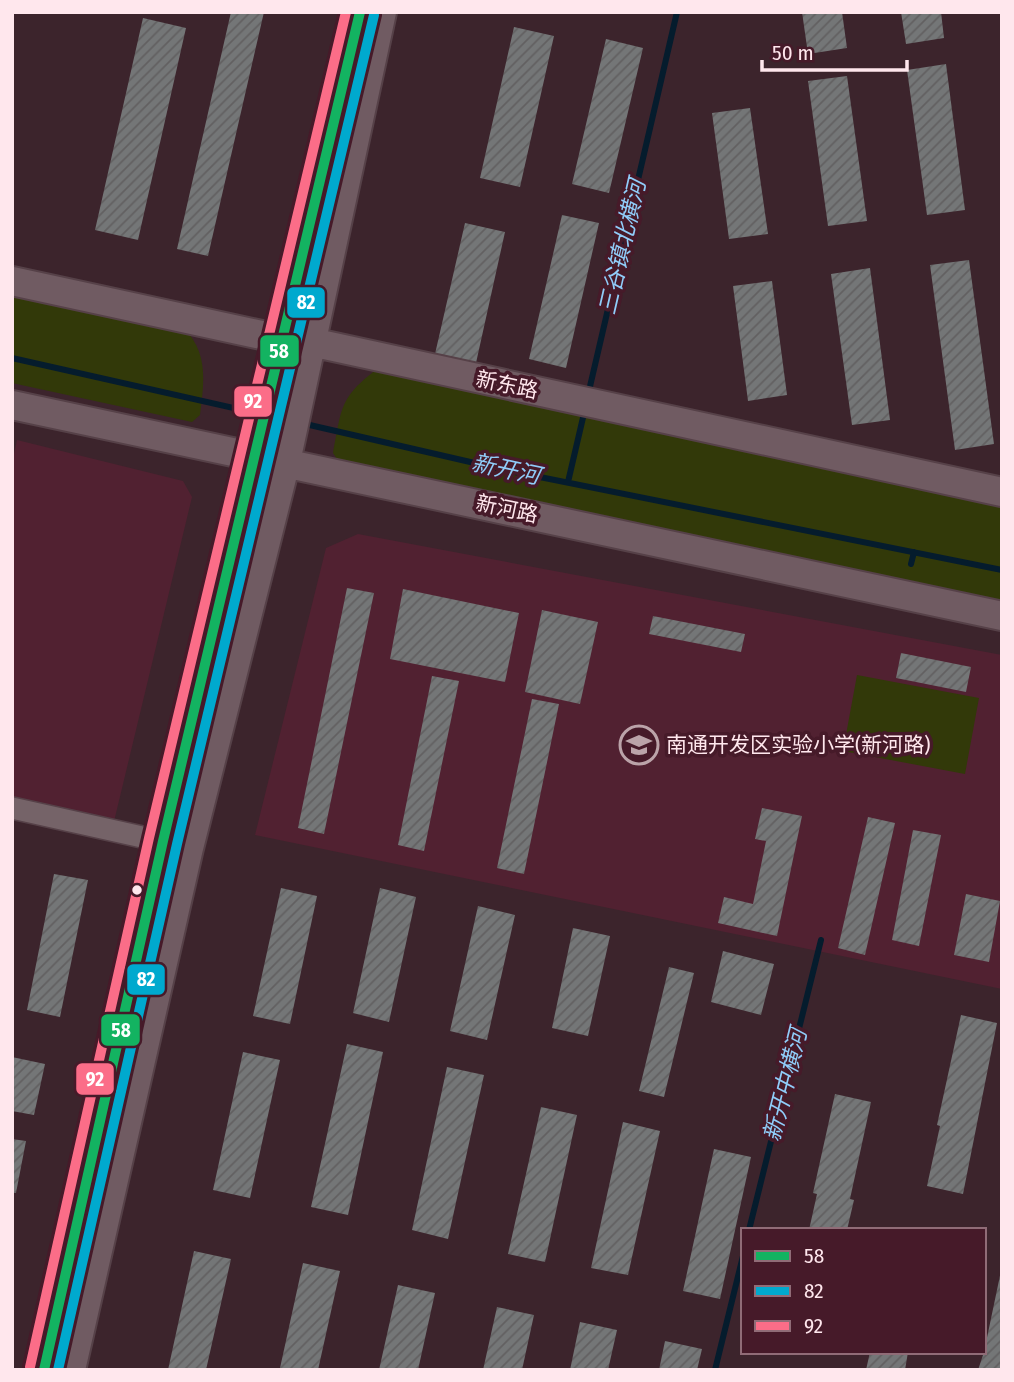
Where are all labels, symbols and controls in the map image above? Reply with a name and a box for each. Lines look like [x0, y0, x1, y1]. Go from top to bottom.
scale bar [762, 28, 907, 72]
text: 50 m [772, 40, 814, 66]
water label: 三谷镇北横河 [593, 173, 652, 317]
line badge: 82 [286, 286, 326, 319]
text: 82 [297, 291, 316, 314]
line badge: 58 [259, 334, 300, 368]
text: 58 [269, 340, 289, 363]
street label: 新东路 [473, 366, 541, 404]
line badge: 92 [233, 385, 273, 418]
text: 92 [244, 390, 262, 413]
water label: 新开河 [469, 448, 547, 491]
street label: 新河路 [473, 490, 541, 528]
school or university icon: 南通开发区实验小学(新河路) [618, 724, 660, 766]
place label: 南通开发区实验小学(新河路) [666, 732, 930, 758]
unlabelled marker [130, 883, 144, 897]
line badge: 82 [126, 963, 166, 996]
text: 82 [137, 968, 156, 991]
line badge: 58 [100, 1013, 141, 1047]
text: 58 [111, 1019, 131, 1042]
water label: 新开中横河 [758, 1022, 813, 1144]
line badge: 92 [75, 1062, 115, 1096]
text: 92 [86, 1068, 104, 1091]
legend [741, 1228, 986, 1354]
text: 58 [804, 1243, 824, 1269]
text: 82 [804, 1278, 824, 1304]
text: 92 [804, 1313, 823, 1339]

